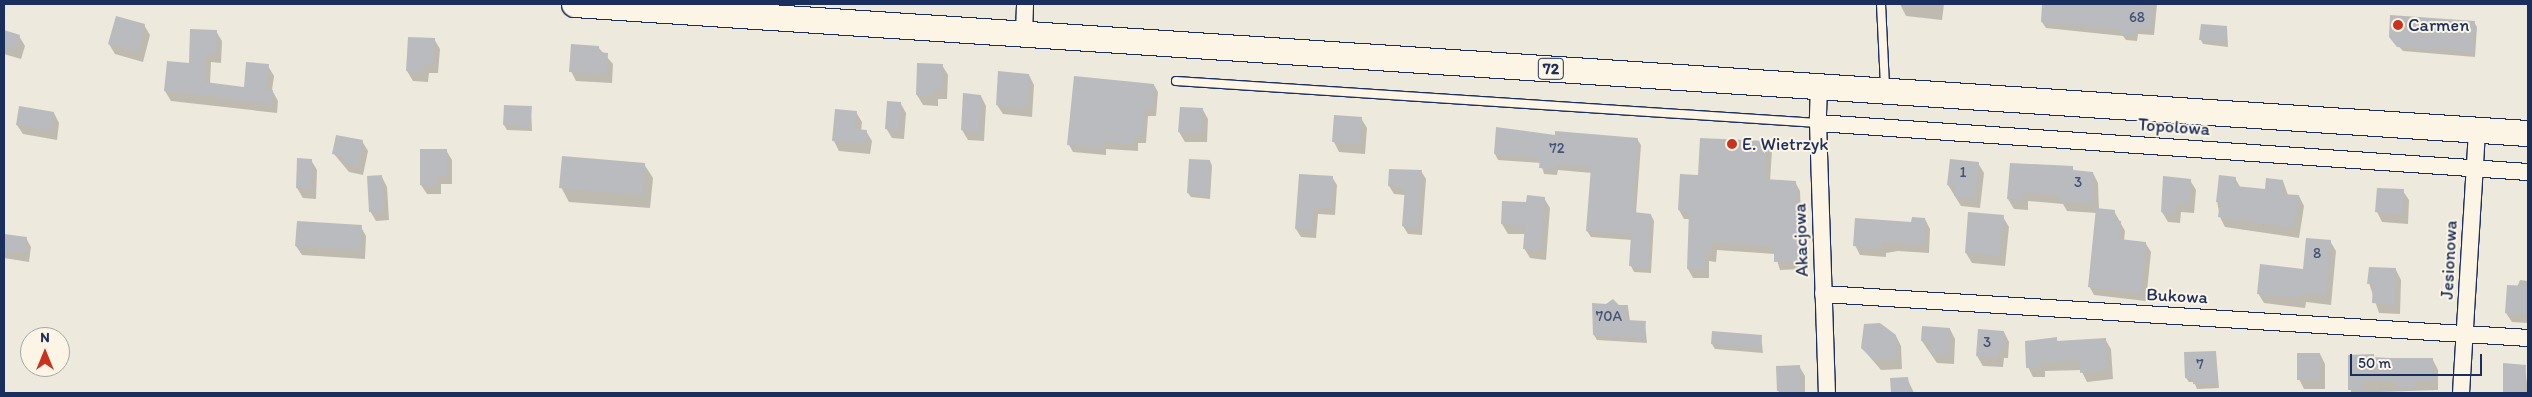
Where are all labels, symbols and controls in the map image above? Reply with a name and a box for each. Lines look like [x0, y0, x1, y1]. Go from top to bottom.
house number: 68 [2129, 9, 2145, 27]
place label: Carmen [2408, 14, 2469, 36]
marker: Carmen [2392, 19, 2404, 31]
road number: 72 [1537, 56, 1565, 82]
street label: Topolowa [2137, 114, 2211, 140]
place label: E. Wietrzyk [1742, 133, 1828, 155]
marker: E. Wietrzyk [1726, 138, 1738, 150]
house number: 72 [1549, 140, 1565, 158]
house number: 1 [1960, 164, 1966, 182]
house number: 3 [2074, 174, 2082, 192]
street label: Akacjowa [1789, 203, 1813, 277]
street label: Jesionowa [2436, 220, 2462, 300]
house number: 8 [2313, 245, 2321, 263]
street label: Bukowa [2146, 284, 2208, 308]
house number: 70A [1596, 308, 1622, 326]
north arrow [20, 327, 70, 377]
text: N [40, 329, 50, 346]
house number: 3 [1983, 334, 1991, 352]
scale bar [2352, 344, 2484, 376]
text: 50 m [2358, 354, 2391, 372]
house number: 7 [2196, 356, 2204, 374]

